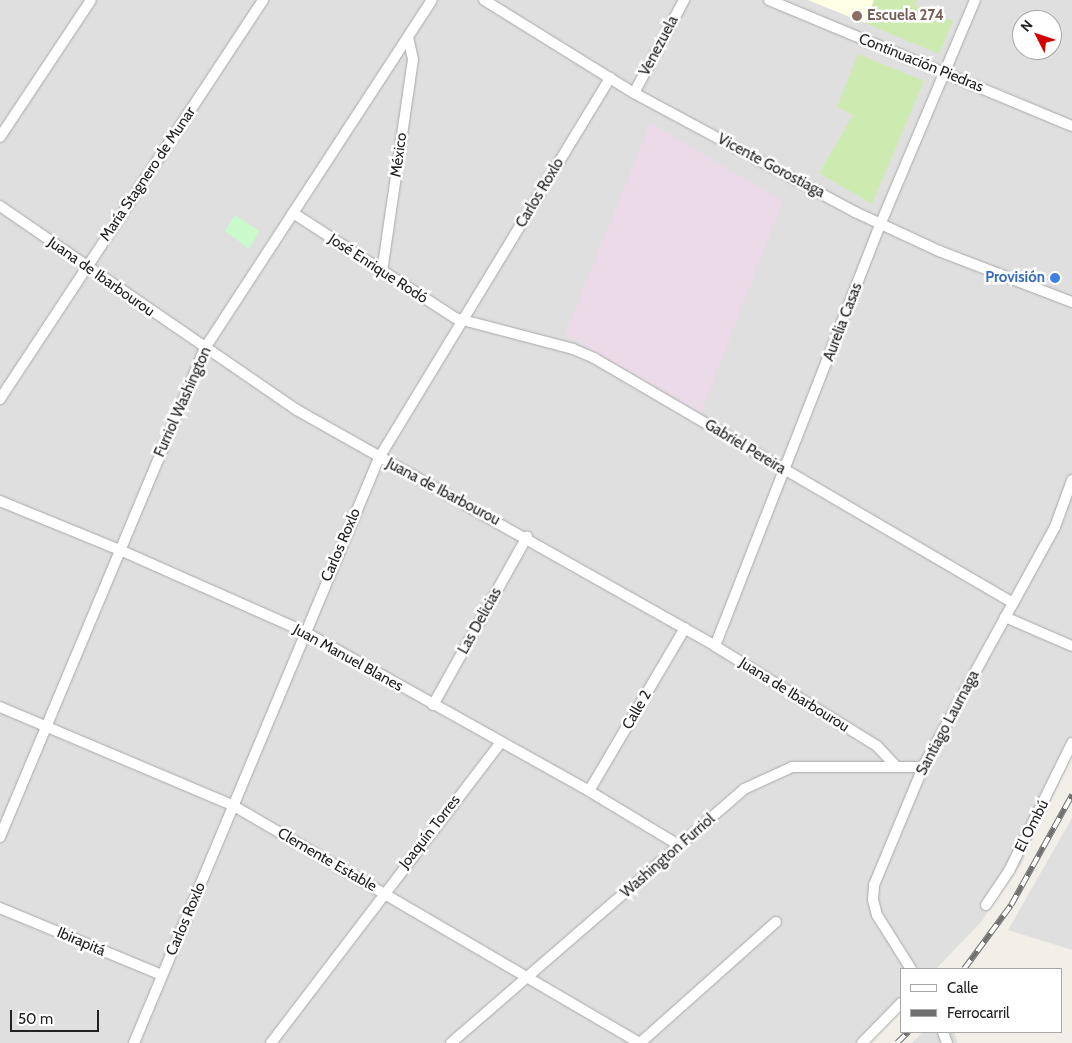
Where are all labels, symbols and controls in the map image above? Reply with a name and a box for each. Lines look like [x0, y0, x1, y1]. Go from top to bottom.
place label: Escuela 274 [867, 7, 944, 25]
marker: Escuela 274 [851, 10, 863, 22]
north arrow [1012, 10, 1062, 60]
street label: Venezuela [636, 13, 682, 79]
text: N [1016, 16, 1036, 35]
street label: Continuación Piedras [856, 30, 986, 96]
street label: María Stagnero de Munar [96, 104, 200, 244]
street label: Vicente Gorostiaga [714, 130, 828, 202]
street label: México [387, 132, 411, 178]
street label: Carlos Roxlo [512, 155, 568, 231]
street label: José Enrique Rodó [325, 230, 431, 308]
street label: Juana de Ibarbourou [44, 233, 158, 321]
place label: Provisión [985, 269, 1045, 287]
marker: Provisión [1049, 272, 1061, 284]
street label: Aurelia Casas [820, 280, 866, 364]
street label: Furriol Washington [151, 344, 215, 460]
street label: Gabriel Pereira [701, 416, 789, 478]
street label: Juana de Ibarbourou [383, 454, 503, 530]
street label: Carlos Roxlo [317, 506, 365, 584]
street label: Las Delicias [454, 585, 506, 657]
street label: Juan Manuel Blanes [290, 620, 406, 696]
street label: Juana de Ibarbourou [736, 654, 852, 736]
street label: Santiago Laurnaga [913, 667, 983, 779]
street label: Calle 2 [619, 687, 655, 733]
street label: Joaquín Torres [396, 792, 464, 872]
street label: El Ombú [1011, 797, 1053, 855]
street label: Washington Furriol [617, 810, 719, 902]
street label: Clemente Estable [274, 824, 380, 896]
street label: Carlos Roxlo [162, 880, 210, 958]
street label: Ibirapitá [54, 924, 108, 960]
legend [900, 968, 1062, 1033]
text: Calle [947, 979, 978, 997]
scale bar [12, 1000, 101, 1032]
text: Ferrocarril [947, 1004, 1010, 1022]
text: 50 m [18, 1010, 53, 1028]

